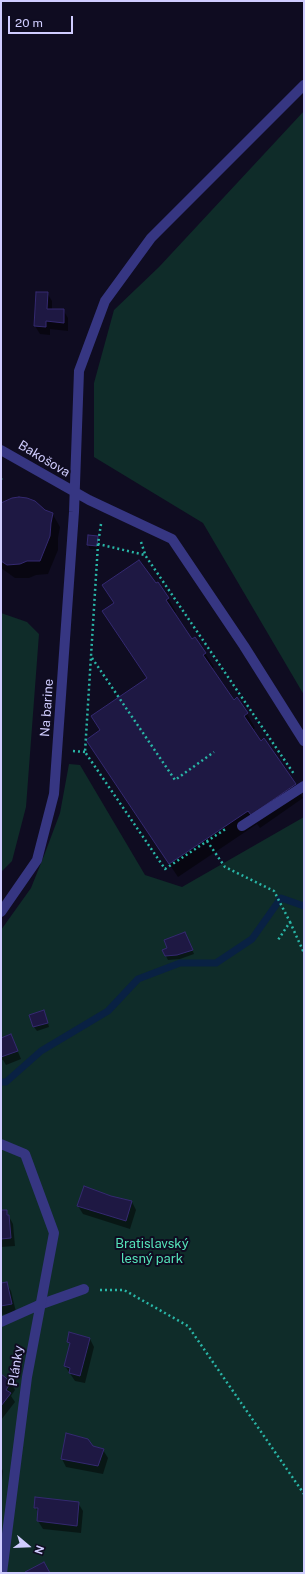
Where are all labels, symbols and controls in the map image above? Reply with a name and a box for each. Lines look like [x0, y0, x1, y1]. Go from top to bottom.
scale bar [10, 8, 75, 34]
text: 20 m [15, 16, 43, 30]
street label: Bakošova [15, 437, 73, 481]
street label: Na barine [37, 678, 57, 738]
park label: Bratislavský lesný park [115, 1236, 189, 1267]
street label: Plánky [5, 1344, 27, 1388]
north arrow [8, 1526, 48, 1566]
text: N [32, 1544, 46, 1556]

